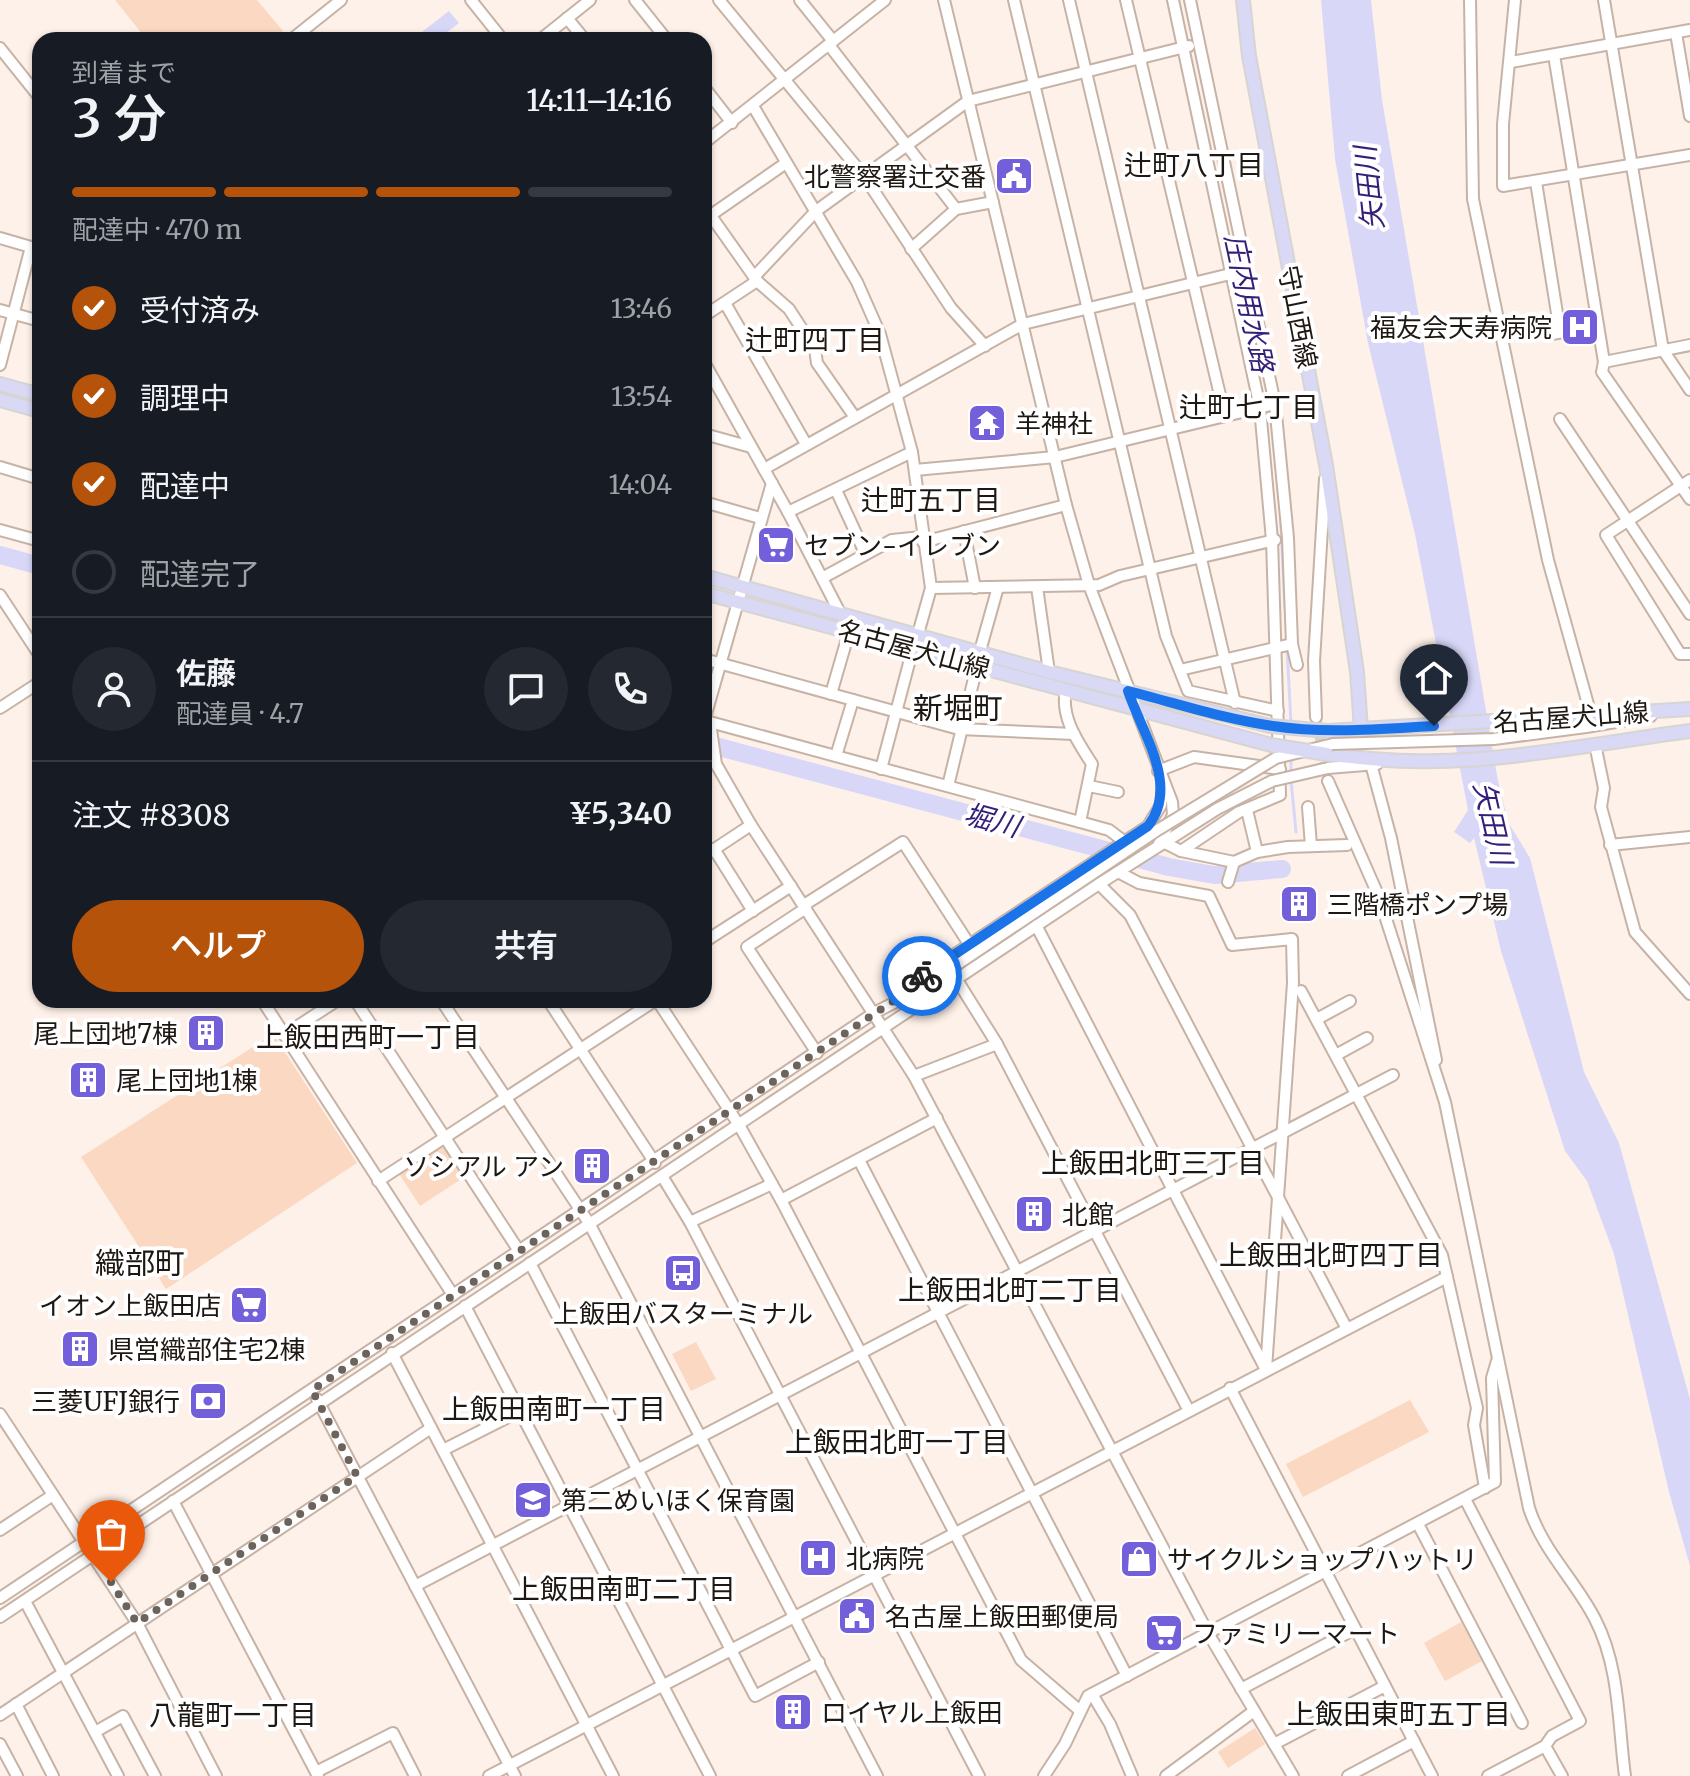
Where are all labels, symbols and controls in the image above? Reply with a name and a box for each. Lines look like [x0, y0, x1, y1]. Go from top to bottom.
text: 到着まで [72, 56, 176, 89]
text: 14:11–14:16 [526, 81, 672, 119]
text: 3 分 [72, 86, 166, 151]
water label: 矢田川 [1346, 141, 1391, 232]
district label: 辻町八丁目 [1124, 147, 1264, 183]
public building icon: 北警察署辻交番 [993, 155, 1035, 197]
place label: 北警察署辻交番 [804, 160, 986, 193]
text: 配達中 · 470 m [72, 213, 242, 246]
water label: 庄内用水路 [1217, 231, 1282, 377]
street label: 守山西線 [1272, 263, 1324, 371]
icon: check [72, 286, 116, 330]
text: 受付済み [140, 291, 260, 329]
text: 13:46 [611, 292, 672, 325]
hospital icon: 福友会天寿病院 [1559, 306, 1601, 348]
place label: 福友会天寿病院 [1370, 311, 1552, 344]
district label: 辻町四丁目 [745, 322, 885, 358]
icon: check [72, 374, 116, 418]
text: 調理中 [140, 379, 230, 417]
text: 13:54 [611, 380, 672, 413]
district label: 辻町七丁目 [1179, 389, 1319, 425]
temple icon: 羊神社 [966, 402, 1008, 444]
place label: 羊神社 [1015, 407, 1093, 440]
icon: check [72, 462, 116, 506]
text: 配達中 [140, 467, 230, 505]
text: 14:04 [608, 468, 672, 501]
district label: 辻町五丁目 [861, 482, 1001, 518]
supermarket icon: セブン-イレブン [755, 524, 797, 566]
place label: セブン-イレブン [804, 529, 1001, 562]
text: 配達完了 [140, 555, 260, 593]
street label: 名古屋犬山線 [834, 613, 994, 685]
pin [1400, 644, 1468, 726]
button: person [72, 647, 156, 731]
button: chat [484, 647, 568, 731]
button: phone [588, 647, 672, 731]
text: 佐藤 [176, 654, 236, 692]
icon: home [1412, 656, 1456, 700]
district label: 新堀町 [913, 689, 1003, 727]
street label: 名古屋犬山線 [1492, 695, 1650, 739]
text: 配達員 · 4.7 [176, 697, 304, 730]
water label: 矢田川 [1466, 778, 1521, 871]
text: ¥5,340 [569, 794, 672, 832]
water label: 堀川 [960, 795, 1027, 845]
text: 注文 #8308 [72, 796, 230, 834]
building icon: 三階橋ポンプ場 [1278, 883, 1320, 925]
place label: 三階橋ポンプ場 [1327, 888, 1508, 921]
button: ヘルプ [72, 900, 364, 992]
button: 共有 [380, 900, 672, 992]
courier [882, 936, 962, 1016]
icon: bike [900, 954, 944, 998]
building icon: 尾上団地7棟 [185, 1012, 227, 1054]
place label: 尾上団地7棟 [33, 1017, 178, 1050]
district label: 上飯田西町一丁目 [256, 1019, 480, 1055]
building icon: 尾上団地1棟 [67, 1059, 109, 1101]
place label: 尾上団地1棟 [116, 1064, 258, 1097]
building icon: ソシアル アン [571, 1145, 613, 1187]
district label: 上飯田北町三丁目 [1041, 1145, 1265, 1181]
place label: ソシアル アン [403, 1150, 564, 1183]
building icon: 北館 [1013, 1193, 1055, 1235]
place label: 北館 [1062, 1198, 1114, 1231]
district label: 上飯田北町四丁目 [1219, 1237, 1443, 1273]
district label: 織部町 [95, 1244, 185, 1282]
bus stop icon: 上飯田バスターミナル [662, 1252, 704, 1294]
district label: 上飯田北町二丁目 [898, 1272, 1122, 1308]
supermarket icon: イオン上飯田店 [228, 1284, 270, 1326]
place label: イオン上飯田店 [39, 1289, 221, 1322]
place label: 上飯田バスターミナル [553, 1297, 813, 1330]
building icon: 県営織部住宅2棟 [59, 1328, 101, 1370]
place label: 県営織部住宅2棟 [108, 1333, 305, 1366]
bank icon: 三菱UFJ銀行 [187, 1380, 229, 1422]
place label: 三菱UFJ銀行 [31, 1385, 180, 1418]
district label: 上飯田南町一丁目 [442, 1391, 666, 1427]
district label: 上飯田北町一丁目 [785, 1424, 1009, 1460]
school or university icon: 第二めいほく保育園 [512, 1479, 554, 1521]
place label: 第二めいほく保育園 [561, 1484, 795, 1517]
pin [77, 1500, 145, 1582]
icon: bag [89, 1512, 133, 1556]
hospital icon: 北病院 [797, 1537, 839, 1579]
shop icon: サイクルショップハットリ [1118, 1538, 1160, 1580]
place label: 北病院 [846, 1542, 924, 1575]
place label: サイクルショップハットリ [1167, 1543, 1478, 1576]
district label: 上飯田南町二丁目 [512, 1571, 736, 1607]
public building icon: 名古屋上飯田郵便局 [836, 1595, 878, 1637]
place label: 名古屋上飯田郵便局 [885, 1600, 1119, 1633]
supermarket icon: ファミリーマート [1143, 1612, 1185, 1654]
place label: ファミリーマート [1192, 1617, 1400, 1650]
building icon: ロイヤル上飯田 [772, 1691, 814, 1733]
place label: ロイヤル上飯田 [821, 1696, 1002, 1729]
district label: 上飯田東町五丁目 [1287, 1696, 1511, 1732]
district label: 八龍町一丁目 [149, 1697, 317, 1733]

